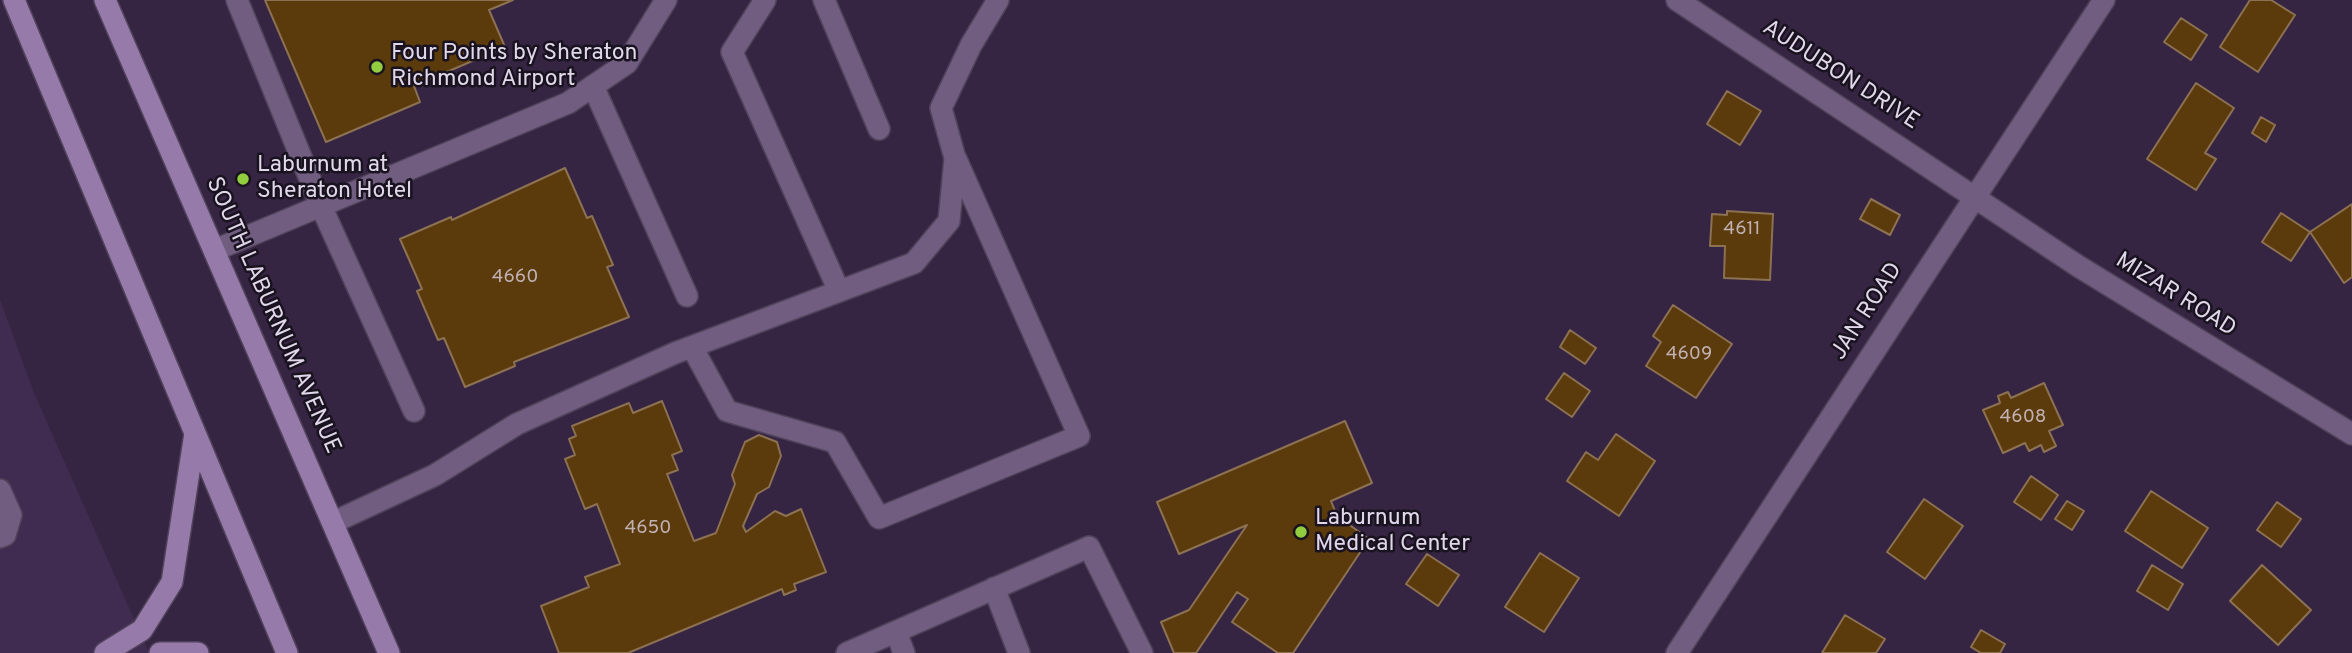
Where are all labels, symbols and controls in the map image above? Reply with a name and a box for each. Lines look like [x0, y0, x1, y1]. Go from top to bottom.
street label: AUDUBON DRIVE [1757, 15, 1923, 137]
place label: Four Points by Sheraton Richmond Airport [391, 40, 637, 94]
marker: Four Points by Sheraton Richmond Airport [369, 59, 385, 75]
place label: Laburnum at Sheraton Hotel [257, 152, 412, 206]
marker: Laburnum at Sheraton Hotel [235, 171, 251, 187]
street label: SOUTH LABURNUM AVENUE [199, 174, 345, 458]
house number: 4611 [1723, 219, 1761, 241]
street label: MIZAR ROAD [2110, 248, 2240, 344]
street label: JAN ROAD [1826, 258, 1910, 366]
house number: 4660 [492, 267, 538, 289]
house number: 4609 [1666, 344, 1712, 366]
house number: 4608 [2000, 407, 2046, 429]
place label: Laburnum Medical Center [1315, 505, 1470, 559]
house number: 4650 [624, 518, 672, 540]
marker: Laburnum Medical Center [1293, 524, 1309, 540]

